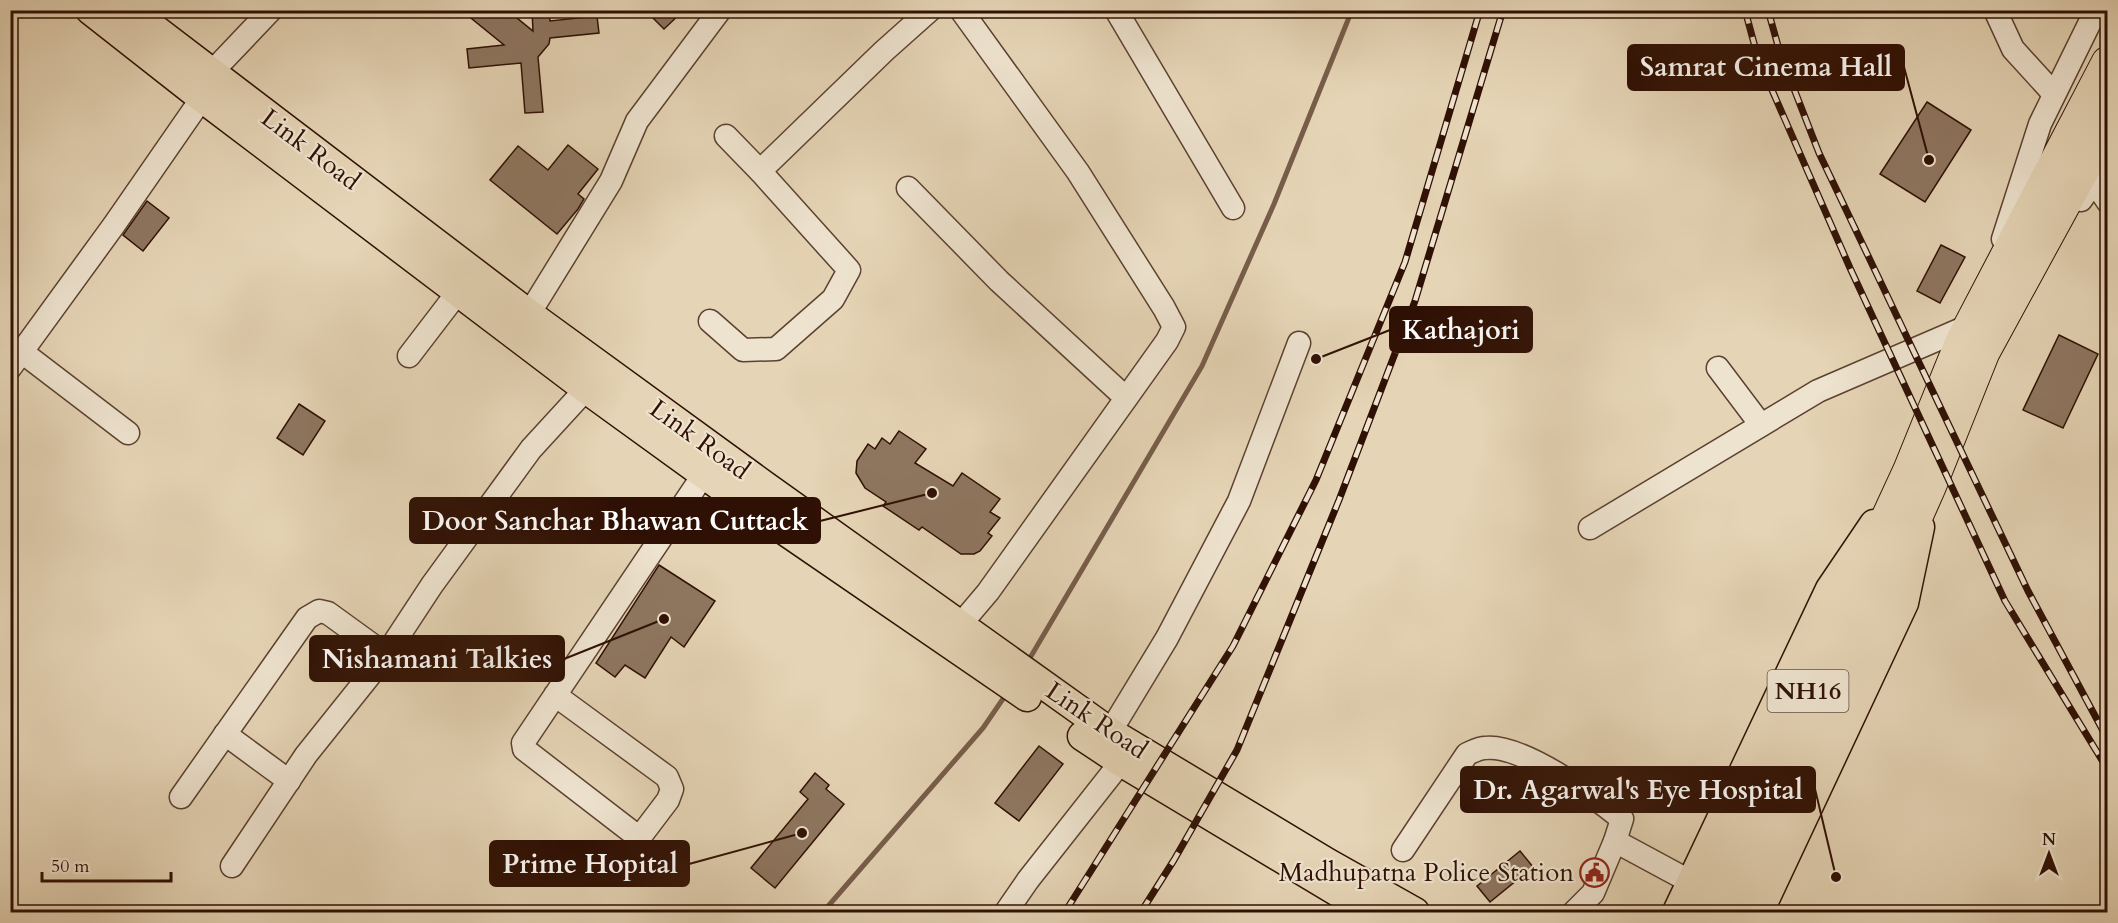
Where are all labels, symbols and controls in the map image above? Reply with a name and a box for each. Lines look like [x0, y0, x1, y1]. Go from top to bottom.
callout: Samrat Cinema Hall [1628, 45, 1904, 90]
text: Samrat Cinema Hall [1640, 49, 1892, 86]
street label: Link Road [254, 101, 368, 198]
callout: Kathajori [1390, 307, 1532, 352]
text: Kathajori [1402, 312, 1520, 349]
street label: Link Road [643, 391, 757, 488]
callout: Door Sanchar Bhawan Cuttack [410, 498, 820, 543]
text: Door Sanchar Bhawan Cuttack [422, 503, 809, 540]
callout: Nishamani Talkies [310, 636, 564, 681]
text: Nishamani Talkies [322, 641, 552, 678]
road number: NH16 [1768, 670, 1848, 712]
street label: Link Road [1039, 674, 1155, 767]
callout: Dr. Agarwal's Eye Hospital [1461, 767, 1815, 812]
text: Dr. Agarwal's Eye Hospital [1473, 772, 1803, 809]
north arrow [2019, 824, 2079, 884]
text: N [2042, 829, 2056, 851]
callout: Prime Hopital [490, 841, 689, 886]
scale bar [42, 845, 171, 883]
text: Prime Hopital [502, 846, 678, 883]
text: 50 m [51, 854, 90, 879]
place label: Madhupatna Police Station [1279, 855, 1574, 890]
public building icon: Madhupatna Police Station [1579, 856, 1611, 888]

